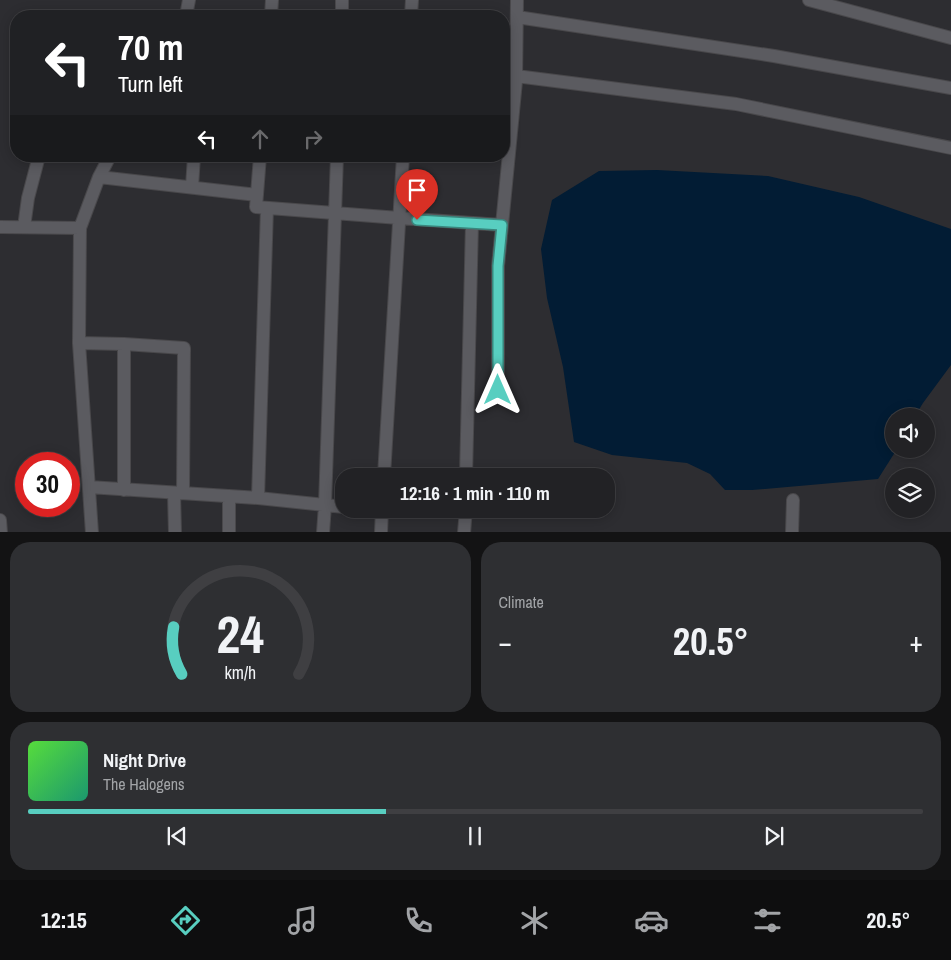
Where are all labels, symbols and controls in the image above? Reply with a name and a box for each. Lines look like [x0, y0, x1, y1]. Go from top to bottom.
text: 70 m [118, 24, 183, 71]
icon: left [35, 30, 100, 95]
text: Turn left [118, 69, 183, 99]
icon: left [193, 125, 221, 153]
icon: ahead [246, 125, 274, 153]
icon: right [299, 125, 327, 153]
pin [396, 169, 438, 220]
icon: arrive [403, 176, 431, 204]
position arrow [471, 363, 523, 415]
map controls [885, 408, 935, 518]
button: sound [885, 408, 935, 458]
speed limit sign: 30 [15, 452, 80, 517]
button: layers [885, 468, 935, 518]
text: 12:16 · 1 min · 110 m [400, 480, 550, 506]
text: Climate [499, 591, 544, 613]
text: 24 [217, 599, 264, 669]
text: 20.5° [673, 616, 749, 667]
text: − [499, 623, 512, 661]
text: + [910, 623, 923, 661]
text: km/h [224, 661, 256, 685]
text: Night Drive [103, 747, 186, 773]
text: The Halogens [103, 773, 185, 795]
icon: previous [163, 822, 191, 850]
icon: pause [461, 822, 489, 850]
icon: next [760, 822, 788, 850]
icon: directions [168, 903, 203, 938]
icon: music [285, 903, 320, 938]
icon: phone [401, 903, 436, 938]
icon: climate [517, 903, 552, 938]
icon: car [634, 903, 669, 938]
icon: filters [750, 903, 785, 938]
text: 12:15 [41, 905, 87, 935]
text: 20.5° [866, 905, 910, 935]

